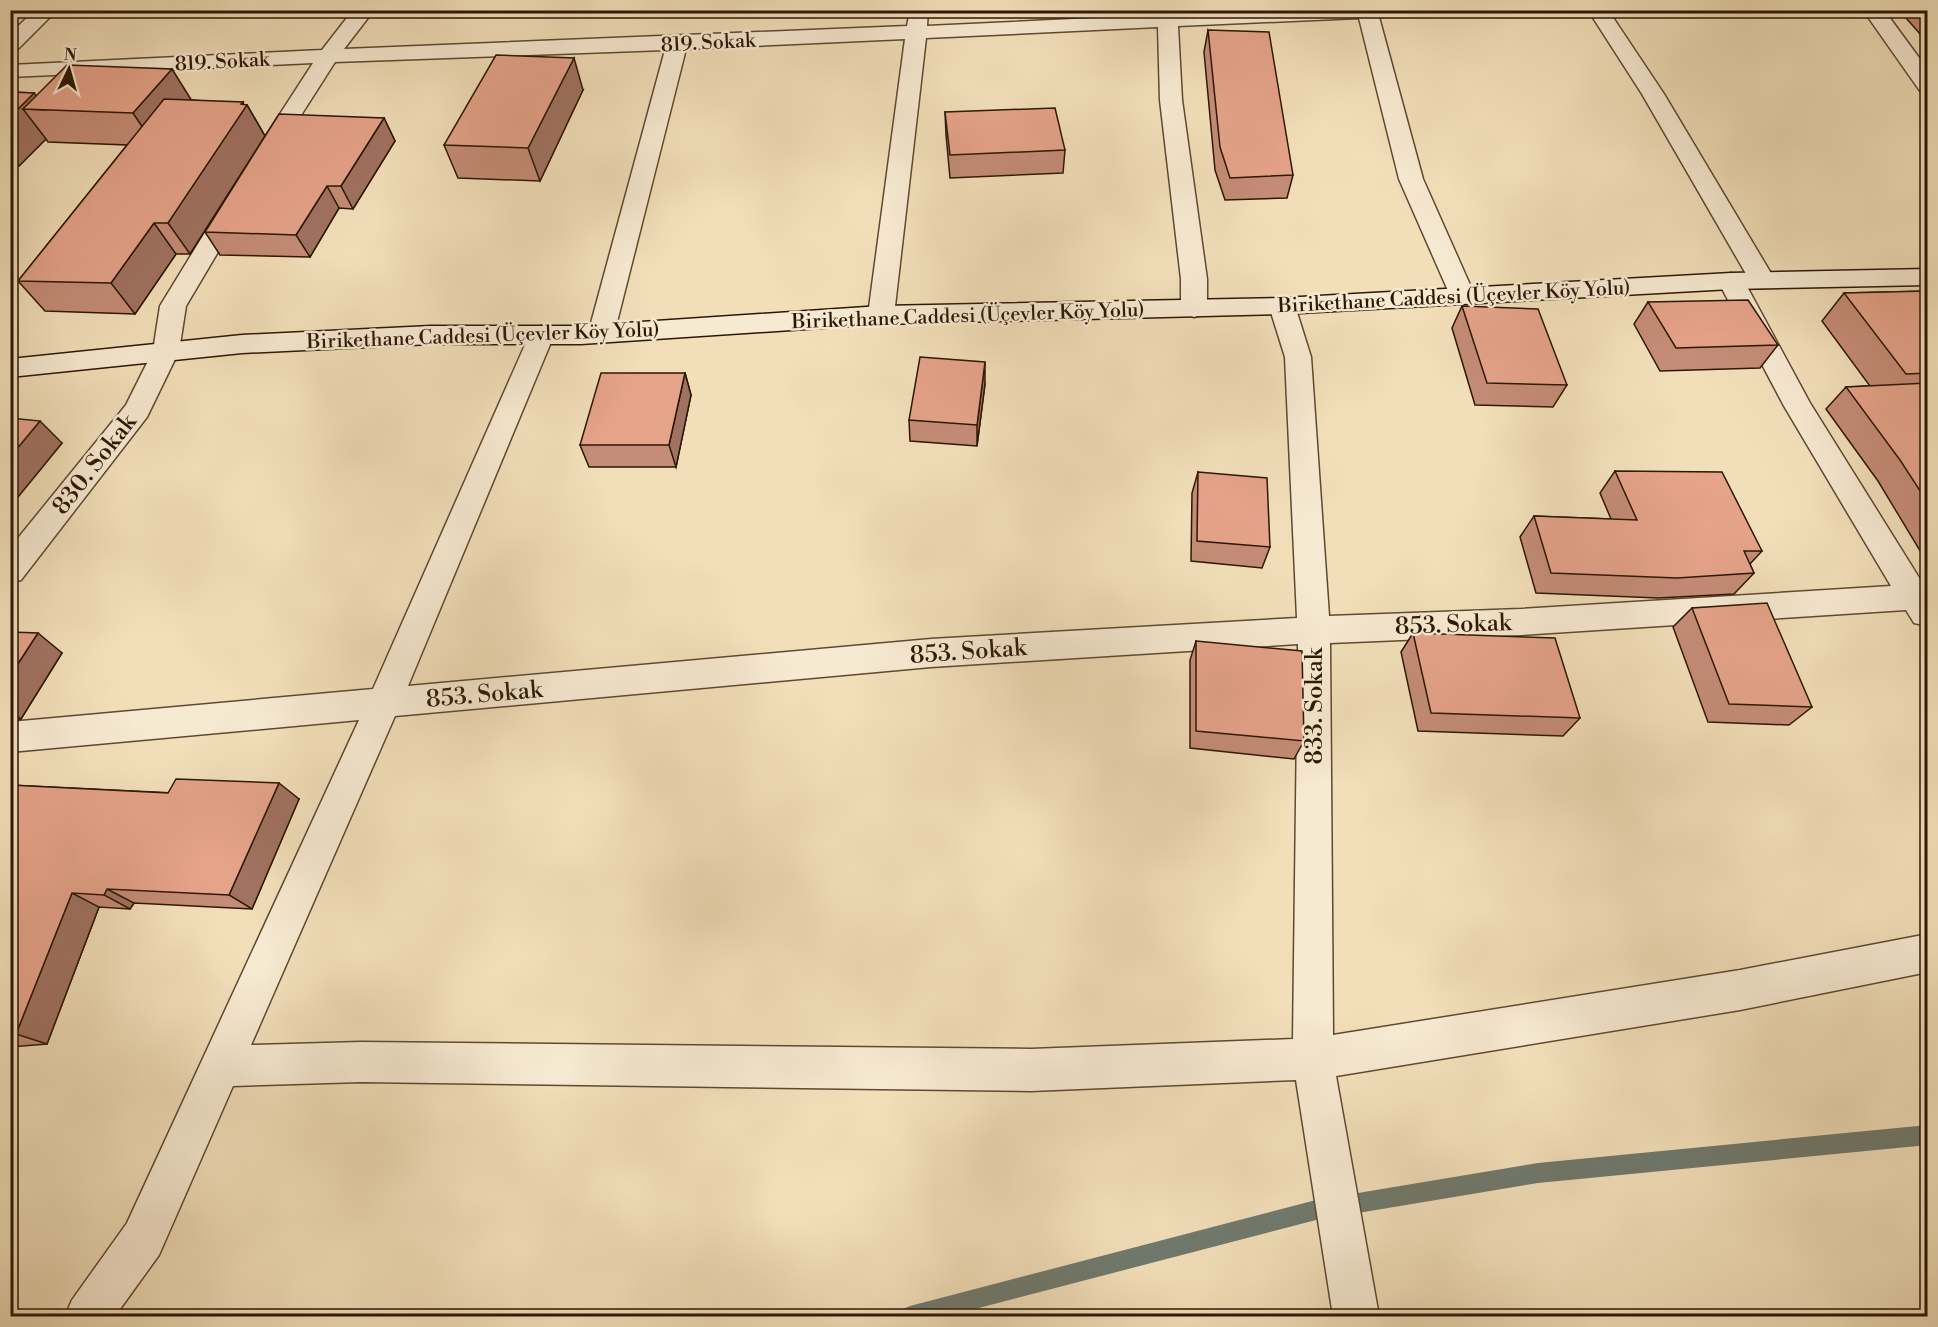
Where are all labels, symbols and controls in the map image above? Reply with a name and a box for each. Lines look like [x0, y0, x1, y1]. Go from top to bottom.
street label: 819. Sokak [660, 28, 758, 58]
north arrow [39, 39, 99, 99]
text: N [63, 45, 78, 66]
street label: 819. Sokak [174, 47, 272, 77]
street label: Birikethane Caddesi (Üçevler Köy Yolu) [1276, 275, 1631, 319]
street label: Birikethane Caddesi (Üçevler Köy Yolu) [790, 297, 1145, 335]
street label: Birikethane Caddesi (Üçevler Köy Yolu) [305, 317, 660, 355]
street label: 830. Sokak [46, 407, 144, 521]
street label: 853. Sokak [1394, 608, 1513, 642]
street label: 853. Sokak [909, 633, 1029, 671]
street label: 833. Sokak [1300, 646, 1330, 764]
street label: 853. Sokak [425, 675, 545, 715]

